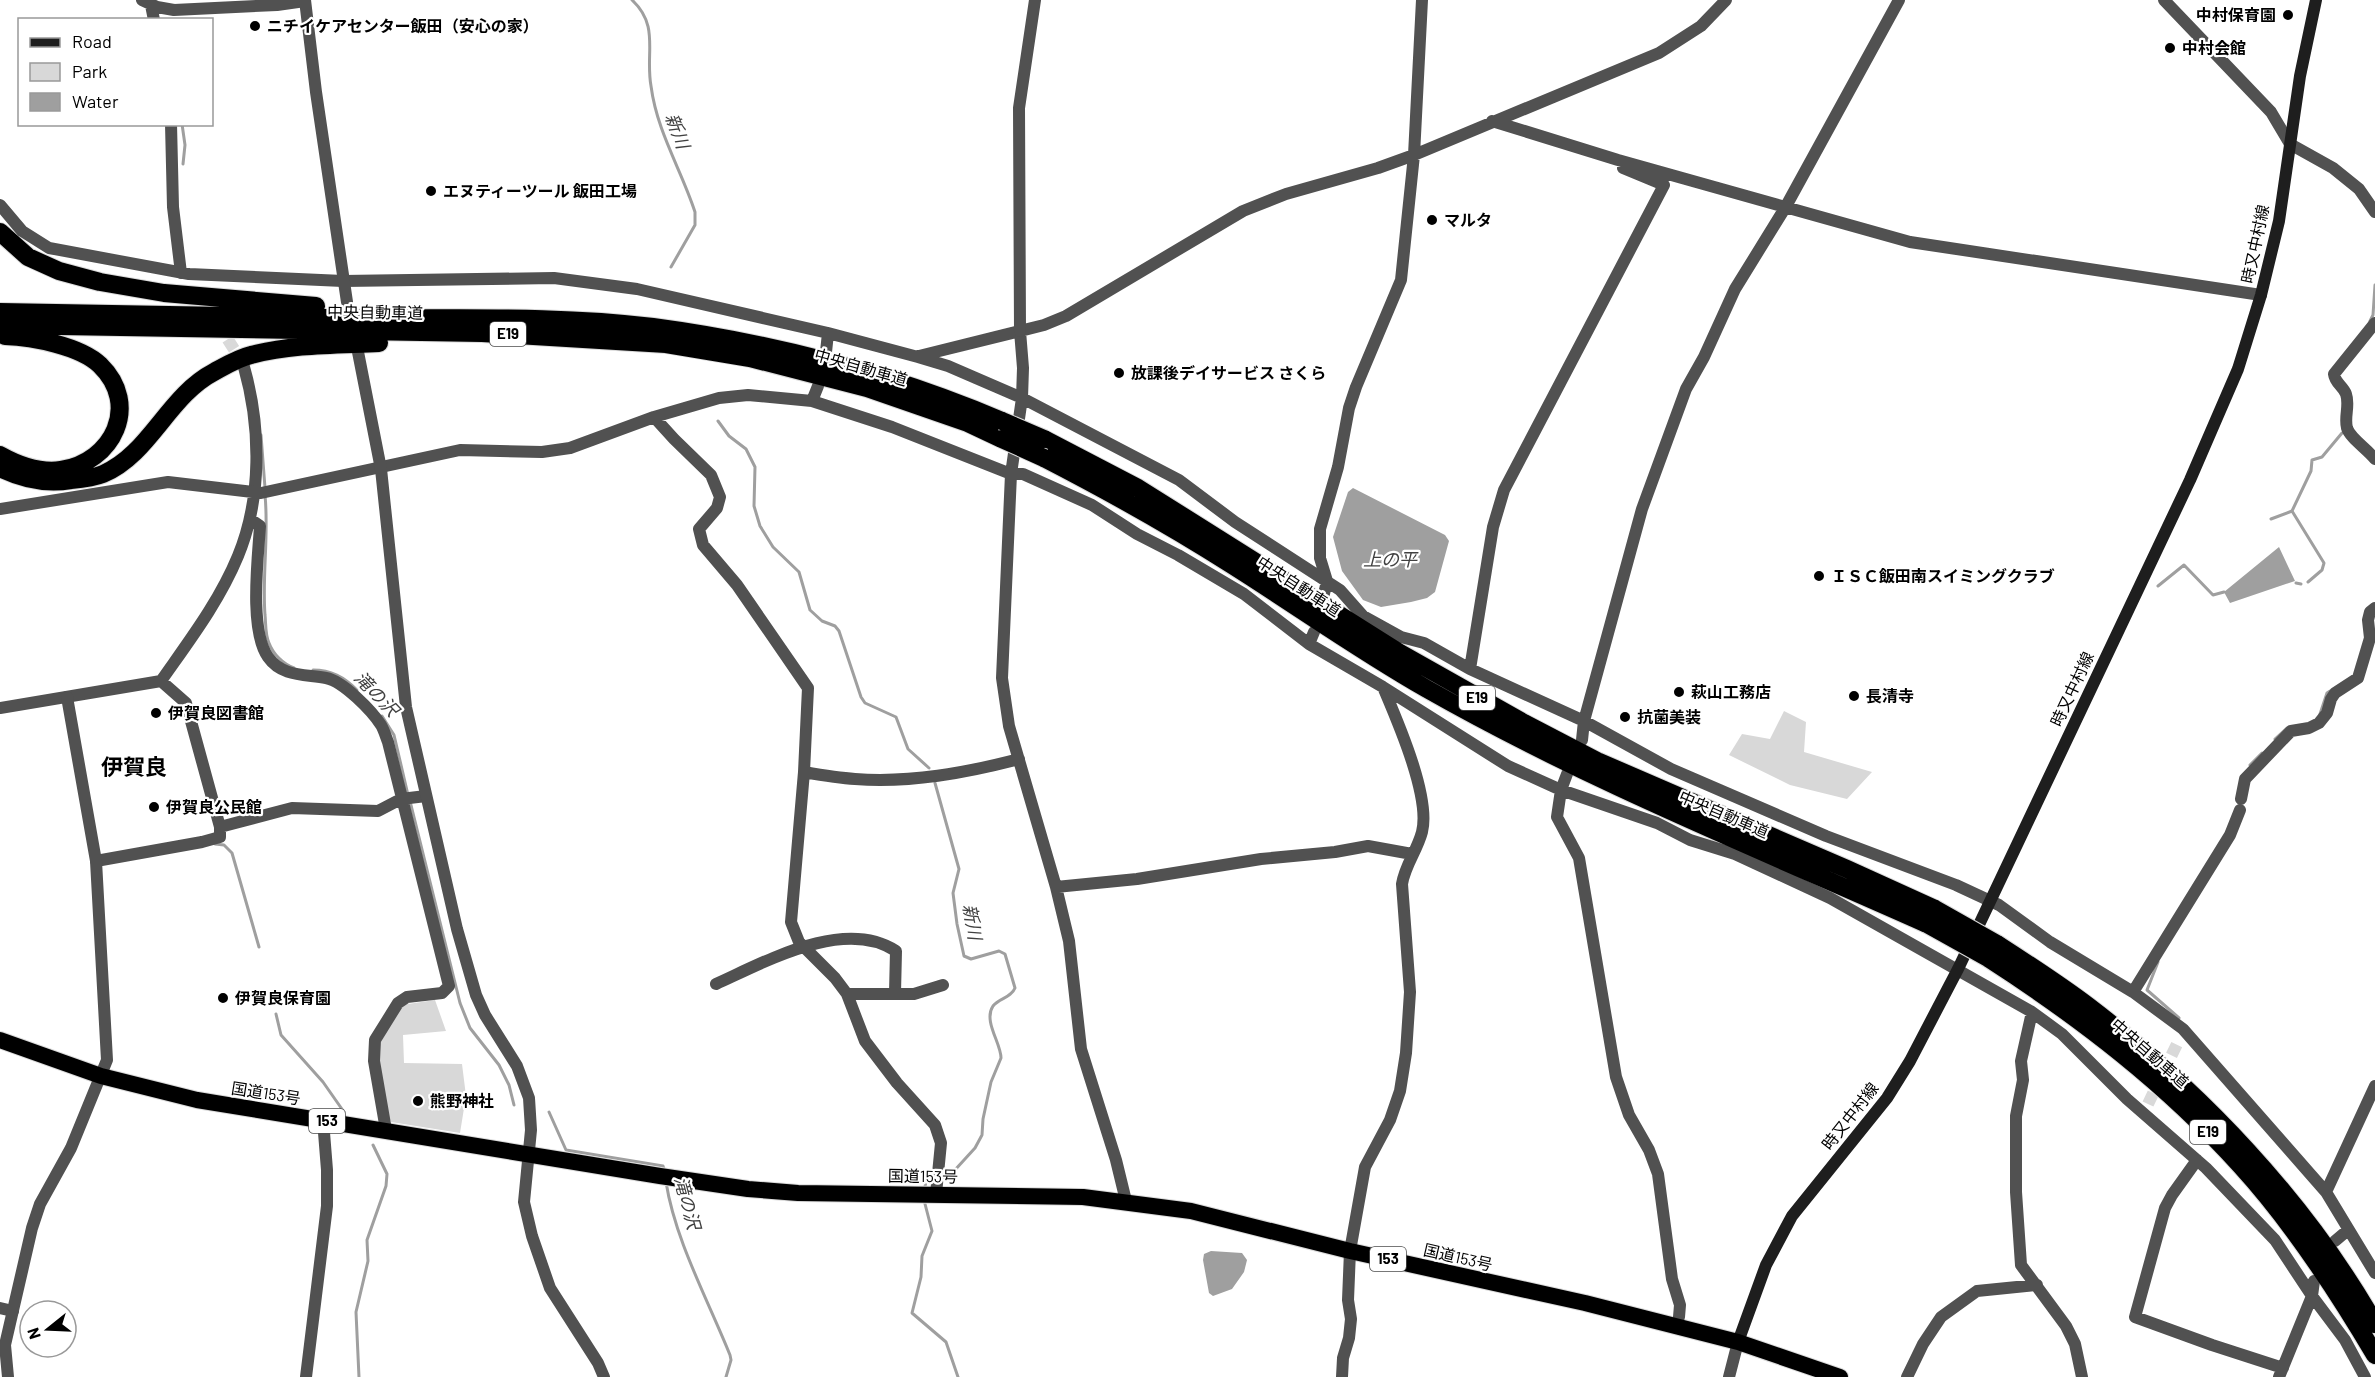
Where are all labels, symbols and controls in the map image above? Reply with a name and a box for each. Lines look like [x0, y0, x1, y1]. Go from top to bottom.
place label: 中村保育園 [2196, 5, 2276, 24]
marker: 中村保育園 [2281, 8, 2295, 22]
place label: ニチイケアセンター飯田（安心の家） [267, 16, 539, 35]
legend [18, 18, 213, 126]
marker: ニチイケアセンター飯田（安心の家） [248, 19, 262, 33]
text: Road [72, 30, 112, 52]
place label: 中村会館 [2182, 38, 2246, 57]
marker: 中村会館 [2163, 41, 2177, 55]
text: Park [72, 60, 107, 82]
text: Water [72, 90, 119, 112]
water label: 新川 [661, 110, 695, 153]
place label: エヌティーツール 飯田工場 [443, 181, 637, 200]
marker: エヌティーツール 飯田工場 [424, 184, 438, 198]
street label: 時又中村線 [2237, 203, 2272, 285]
place label: マルタ [1444, 210, 1492, 229]
marker: マルタ [1425, 213, 1439, 227]
street label: 中央自動車道 [327, 301, 423, 322]
road number: E19 [490, 322, 526, 346]
street label: 中央自動車道 [812, 344, 910, 389]
place label: 放課後デイサービス さくら [1131, 363, 1326, 382]
marker: 放課後デイサービス さくら [1112, 366, 1126, 380]
water label: 上の平 [1363, 548, 1419, 570]
street label: 中央自動車道 [1254, 551, 1345, 620]
place label: ＩＳＣ飯田南スイミングクラブ [1831, 566, 2055, 585]
marker: ＩＳＣ飯田南スイミングクラブ [1812, 569, 1826, 583]
street label: 時又中村線 [2046, 649, 2097, 729]
water label: 滝の沢 [350, 666, 405, 722]
place label: 萩山工務店 [1691, 682, 1771, 701]
marker: 萩山工務店 [1672, 685, 1686, 699]
road number: E19 [1459, 686, 1495, 710]
place label: 長清寺 [1866, 686, 1914, 705]
marker: 長清寺 [1847, 689, 1861, 703]
place label: 伊賀良図書館 [167, 703, 264, 722]
marker: 伊賀良図書館 [149, 706, 163, 720]
place label: 抗菌美装 [1637, 707, 1701, 726]
marker: 抗菌美装 [1618, 710, 1632, 724]
district label: 伊賀良 [101, 753, 167, 779]
street label: 中央自動車道 [1676, 786, 1772, 841]
place label: 伊賀良公民館 [165, 797, 262, 816]
marker: 伊賀良公民館 [147, 800, 161, 814]
water label: 新川 [959, 902, 987, 943]
place label: 伊賀良保育園 [234, 988, 331, 1007]
marker: 伊賀良保育園 [216, 991, 230, 1005]
street label: 中央自動車道 [2108, 1014, 2193, 1091]
street label: 国道153号 [230, 1078, 302, 1107]
street label: 時又中村線 [1817, 1078, 1882, 1153]
place label: 熊野神社 [430, 1091, 494, 1110]
marker: 熊野神社 [411, 1094, 425, 1108]
road number: 153 [309, 1109, 345, 1133]
road number: E19 [2190, 1120, 2226, 1144]
street label: 国道153号 [888, 1165, 958, 1186]
water label: 滝の沢 [670, 1174, 706, 1234]
street label: 国道153号 [1422, 1239, 1494, 1274]
road number: 153 [1370, 1247, 1406, 1271]
north arrow [18, 1299, 78, 1359]
text: N [23, 1326, 44, 1342]

